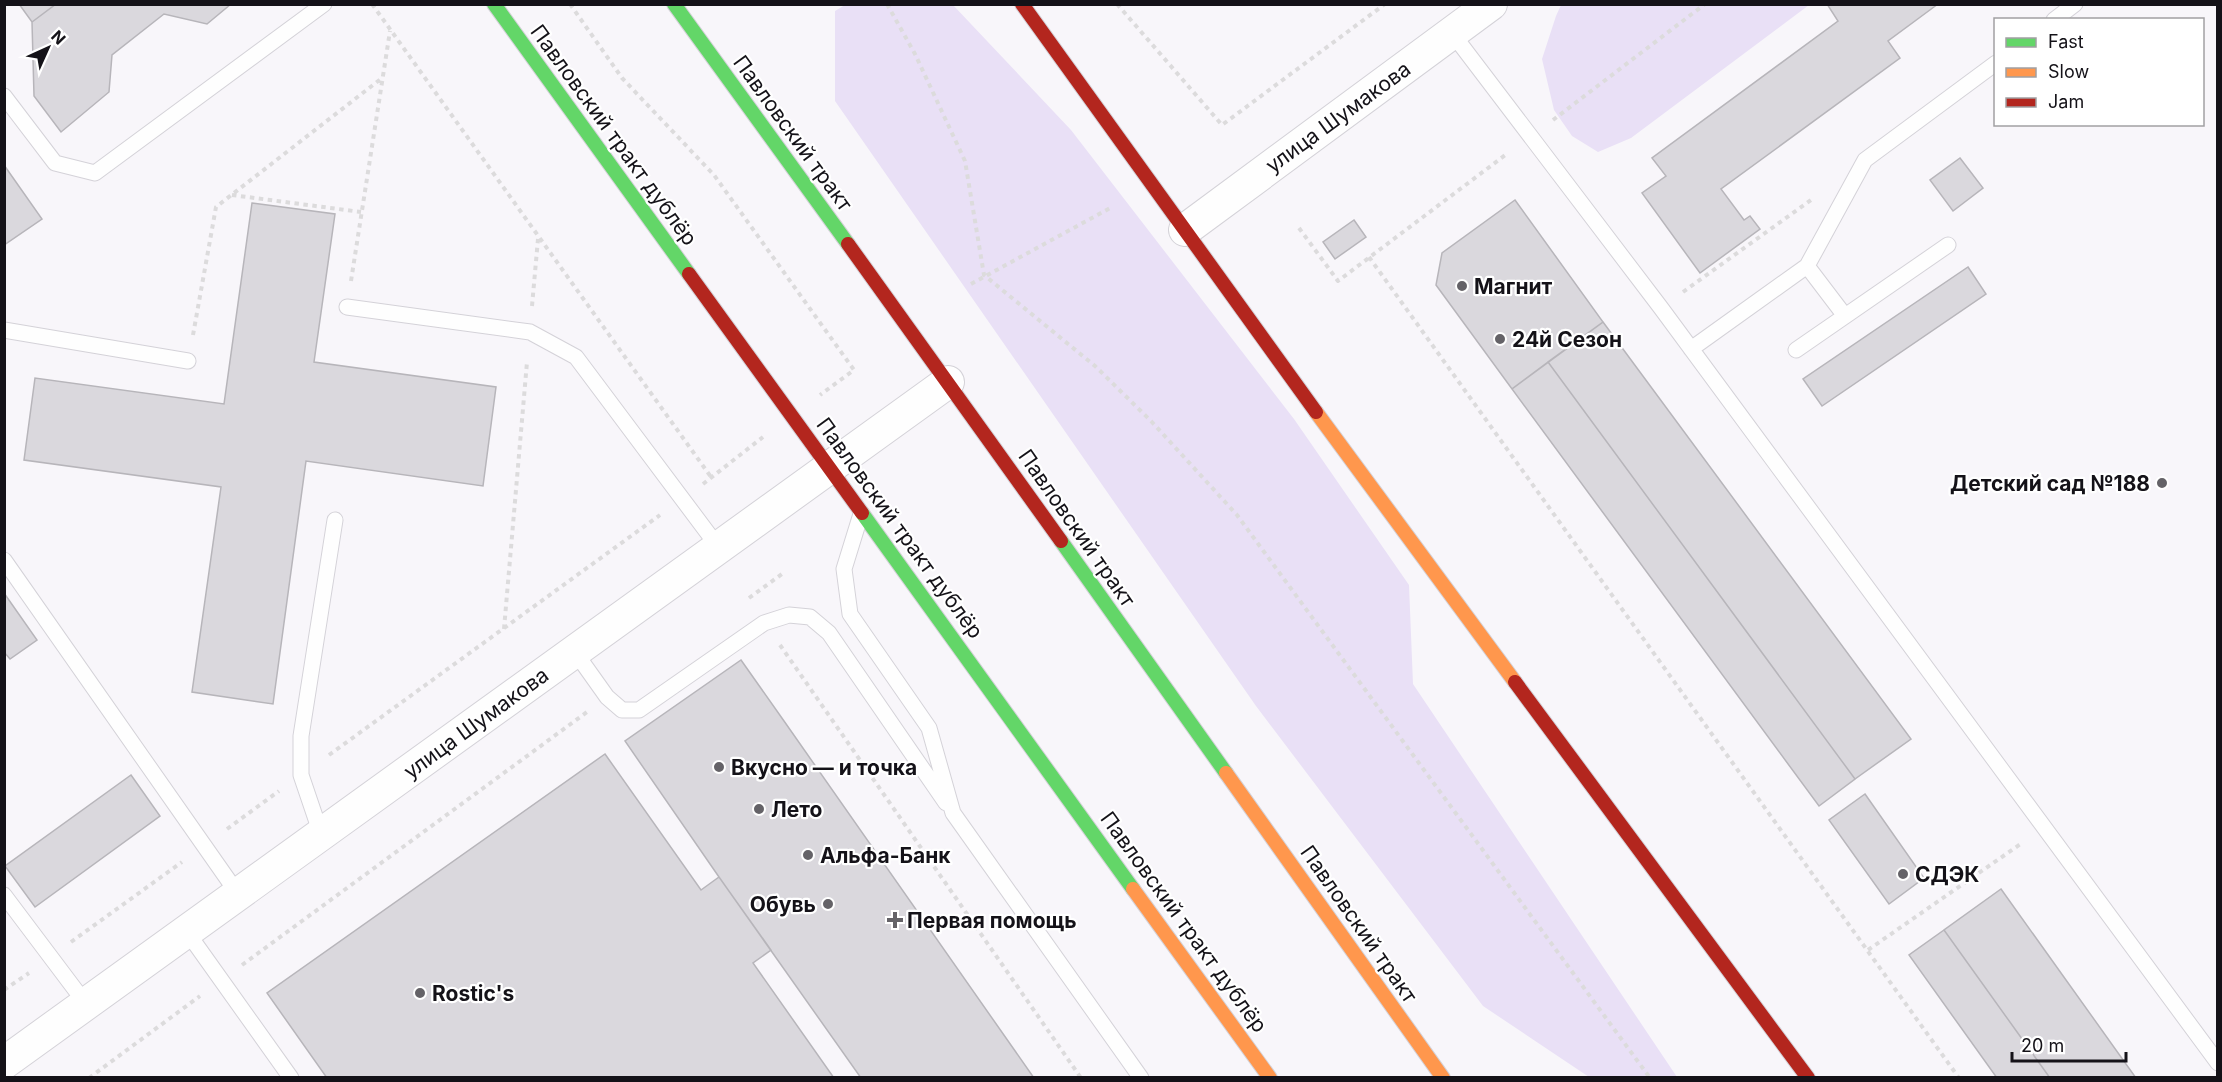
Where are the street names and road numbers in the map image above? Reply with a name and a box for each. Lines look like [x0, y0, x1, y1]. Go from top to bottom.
street label: Павловский тракт дублёр [526, 20, 702, 250]
street label: Павловский тракт [728, 50, 858, 216]
street label: улица Шумакова [1261, 56, 1415, 178]
street label: Павловский тракт дублёр [812, 413, 988, 643]
street label: Павловский тракт [1013, 445, 1141, 612]
street label: улица Шумакова [399, 662, 553, 784]
street label: Павловский тракт дублёр [1096, 807, 1272, 1037]
street label: Павловский тракт [1295, 841, 1423, 1008]

